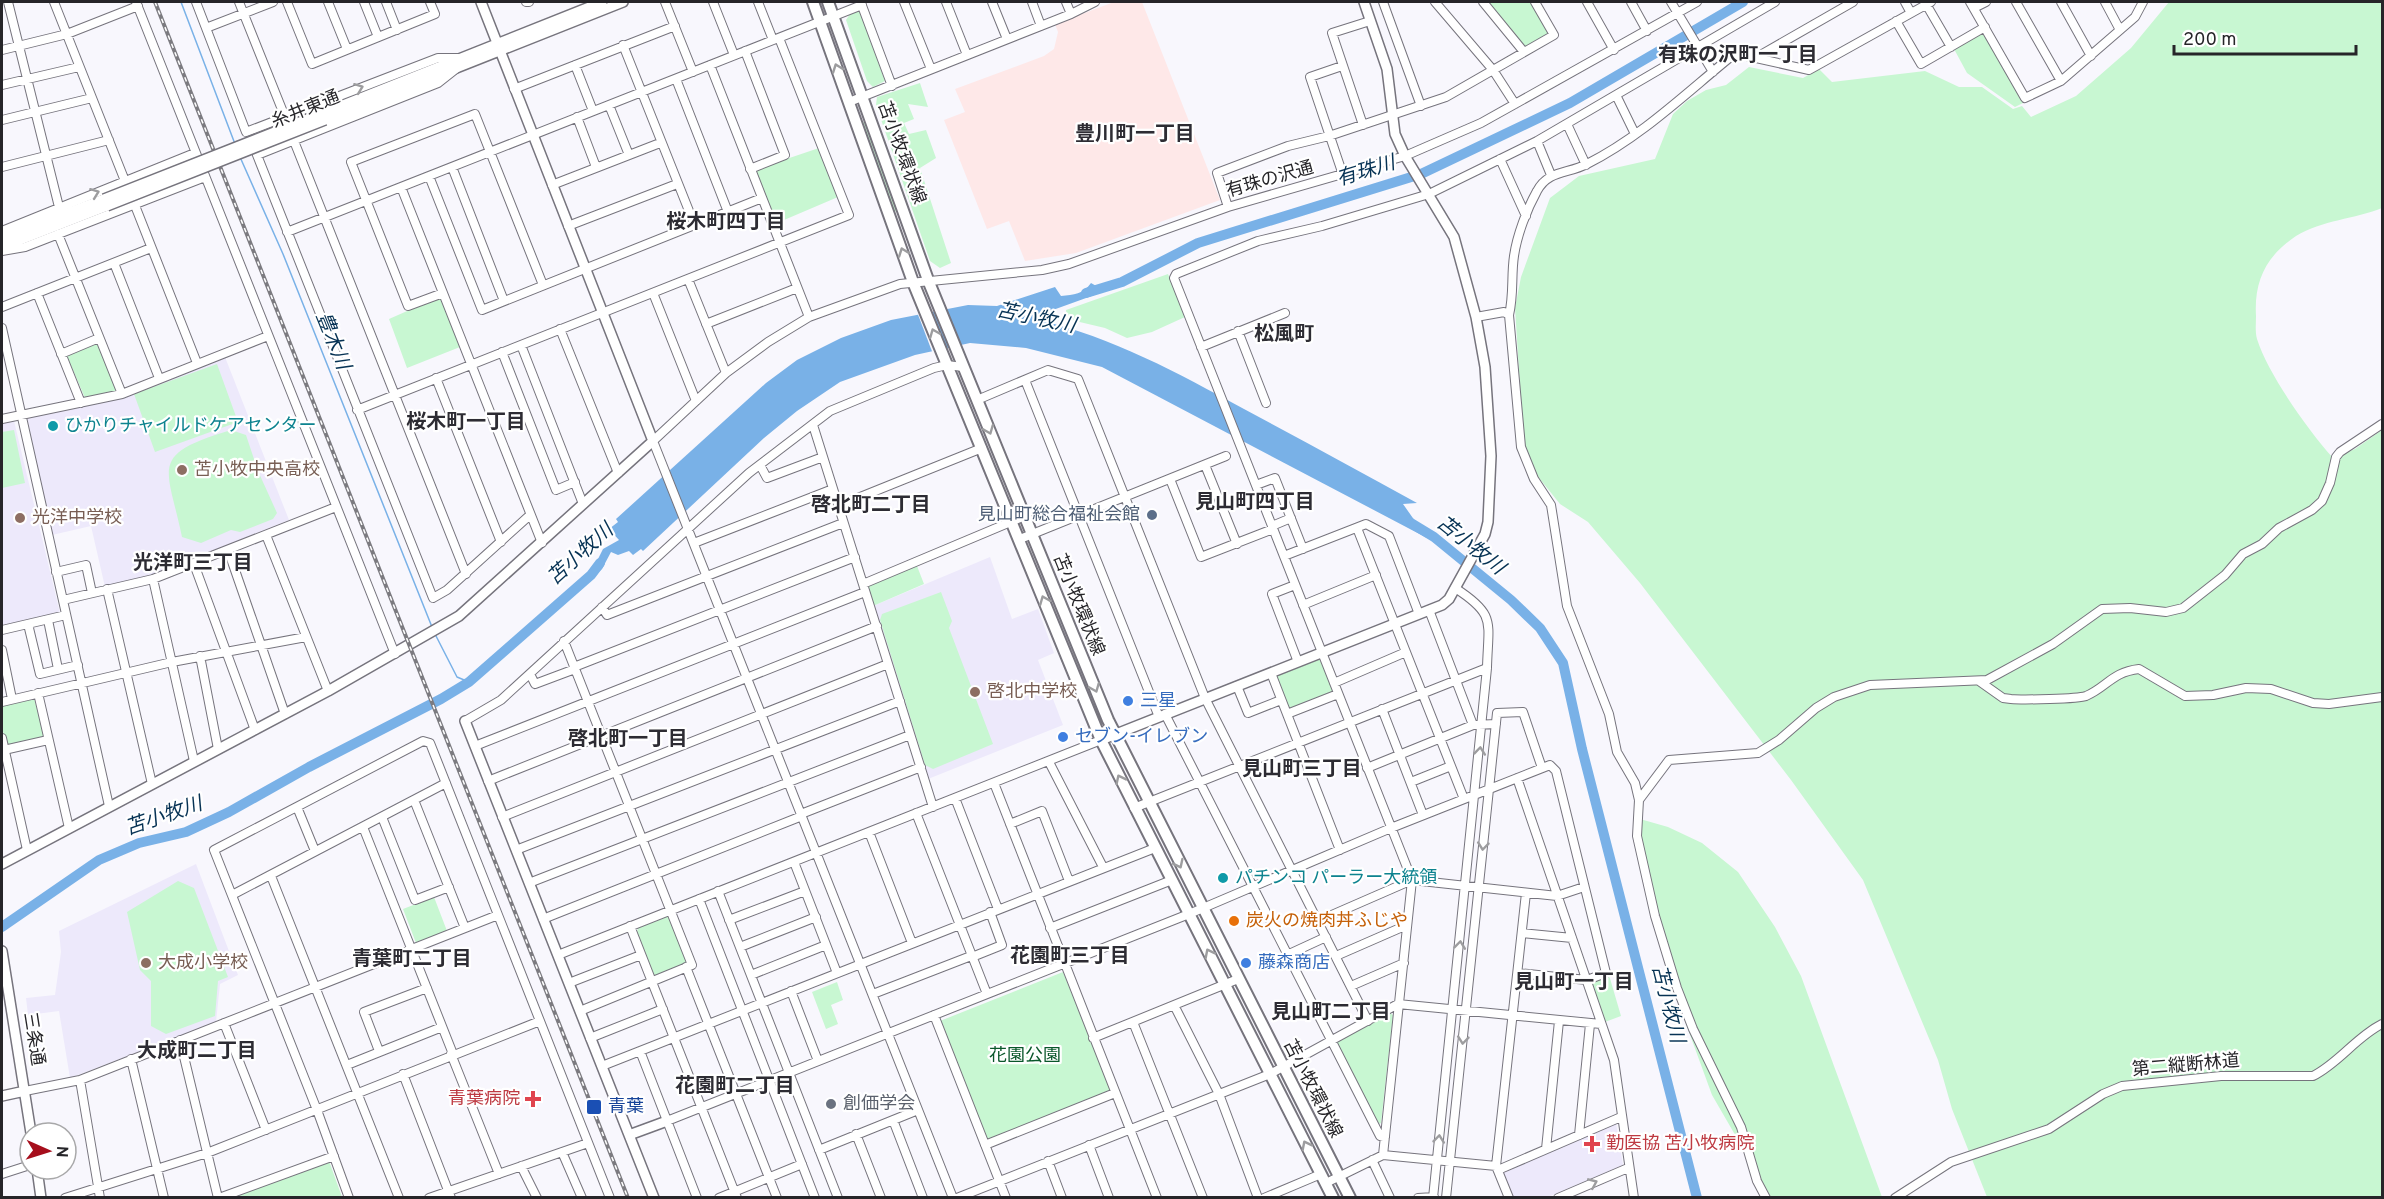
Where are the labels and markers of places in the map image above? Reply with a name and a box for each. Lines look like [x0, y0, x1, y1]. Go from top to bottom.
place label: ひかりチャイルドケアセンター [65, 415, 316, 438]
marker: ひかりチャイルドケアセンター [46, 419, 60, 433]
place label: 苫小牧中央高校 [194, 459, 320, 482]
marker: 苫小牧中央高校 [175, 463, 189, 477]
place label: 見山町総合福祉会館 [978, 504, 1140, 527]
place label: 光洋中学校 [32, 507, 122, 530]
marker: 見山町総合福祉会館 [1145, 508, 1159, 522]
marker: 光洋中学校 [13, 511, 27, 525]
place label: 啓北中学校 [987, 681, 1077, 704]
marker: 啓北中学校 [968, 685, 982, 699]
place label: 三星 [1140, 690, 1176, 713]
marker: 三星 [1121, 694, 1135, 708]
place label: セブン-イレブン [1075, 726, 1208, 749]
marker: セブン-イレブン [1056, 730, 1070, 744]
place label: パチンコ パーラー大統領 [1235, 867, 1437, 890]
marker: パチンコ パーラー大統領 [1216, 871, 1230, 885]
place label: 炭火の焼肉丼ふじや [1246, 910, 1408, 933]
marker: 炭火の焼肉丼ふじや [1227, 914, 1241, 928]
place label: 大成小学校 [158, 952, 248, 975]
place label: 藤森商店 [1258, 952, 1330, 975]
marker: 大成小学校 [139, 956, 153, 970]
marker: 藤森商店 [1239, 956, 1253, 970]
place label: 青葉病院 [448, 1088, 520, 1111]
marker: 青葉病院 [524, 1090, 542, 1108]
place label: 創価学会 [843, 1093, 915, 1116]
place label: 青葉 [608, 1096, 644, 1119]
marker: 創価学会 [824, 1097, 838, 1111]
marker: 青葉 [585, 1098, 603, 1116]
place label: 勤医協 苫小牧病院 [1606, 1133, 1754, 1156]
marker: 勤医協 苫小牧病院 [1583, 1135, 1601, 1153]

